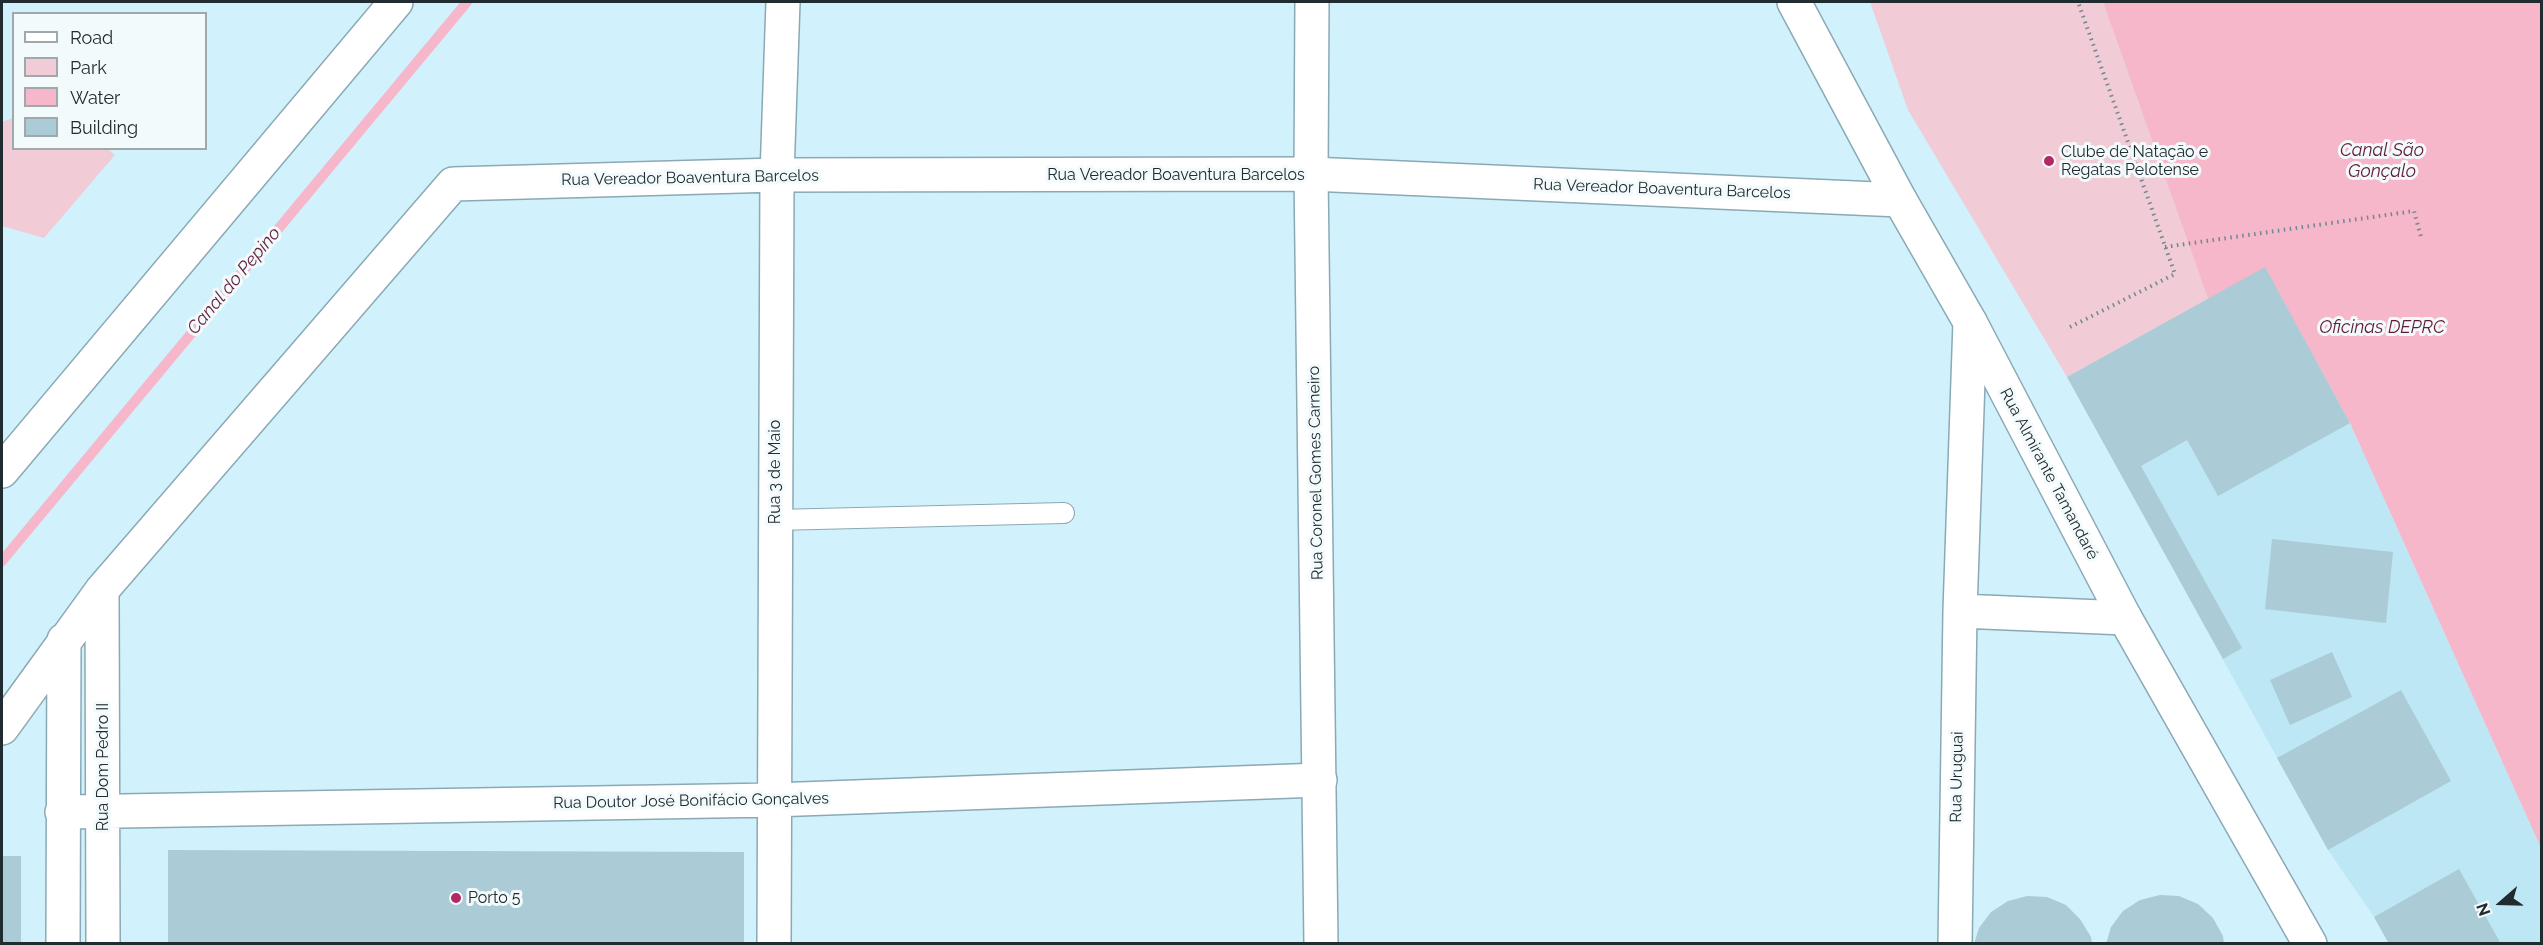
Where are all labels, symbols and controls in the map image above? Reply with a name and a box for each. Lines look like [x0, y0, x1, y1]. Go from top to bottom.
legend [12, 12, 207, 150]
text: Road [70, 27, 113, 48]
text: Park [70, 57, 107, 78]
text: Water [70, 87, 120, 108]
text: Building [70, 117, 138, 138]
water label: Canal São Gonçalo [2340, 140, 2424, 182]
place label: Clube de Natação e Regatas Pelotense [2061, 142, 2208, 180]
marker: Clube de Natação e Regatas Pelotense [2042, 154, 2056, 168]
street label: Rua Vereador Boaventura Barcelos [1047, 165, 1305, 185]
street label: Rua Vereador Boaventura Barcelos [561, 166, 819, 190]
street label: Rua Vereador Boaventura Barcelos [1533, 175, 1791, 203]
water label: Canal do Pepino [183, 223, 285, 339]
water label: Oficinas DEPRC [2319, 317, 2445, 339]
street label: Rua Coronel Gomes Carneiro [1305, 366, 1327, 580]
street label: Rua Almirante Tamandaré [1996, 385, 2102, 563]
street label: Rua 3 de Maio [765, 420, 785, 524]
street label: Rua Dom Pedro II [93, 703, 113, 831]
street label: Rua Uruguai [1947, 731, 1967, 823]
street label: Rua Doutor José Bonifácio Gonçalves [553, 789, 829, 813]
north arrow [2471, 873, 2531, 933]
place label: Porto 5 [468, 888, 520, 908]
marker: Porto 5 [449, 891, 463, 905]
text: N [2473, 900, 2495, 918]

